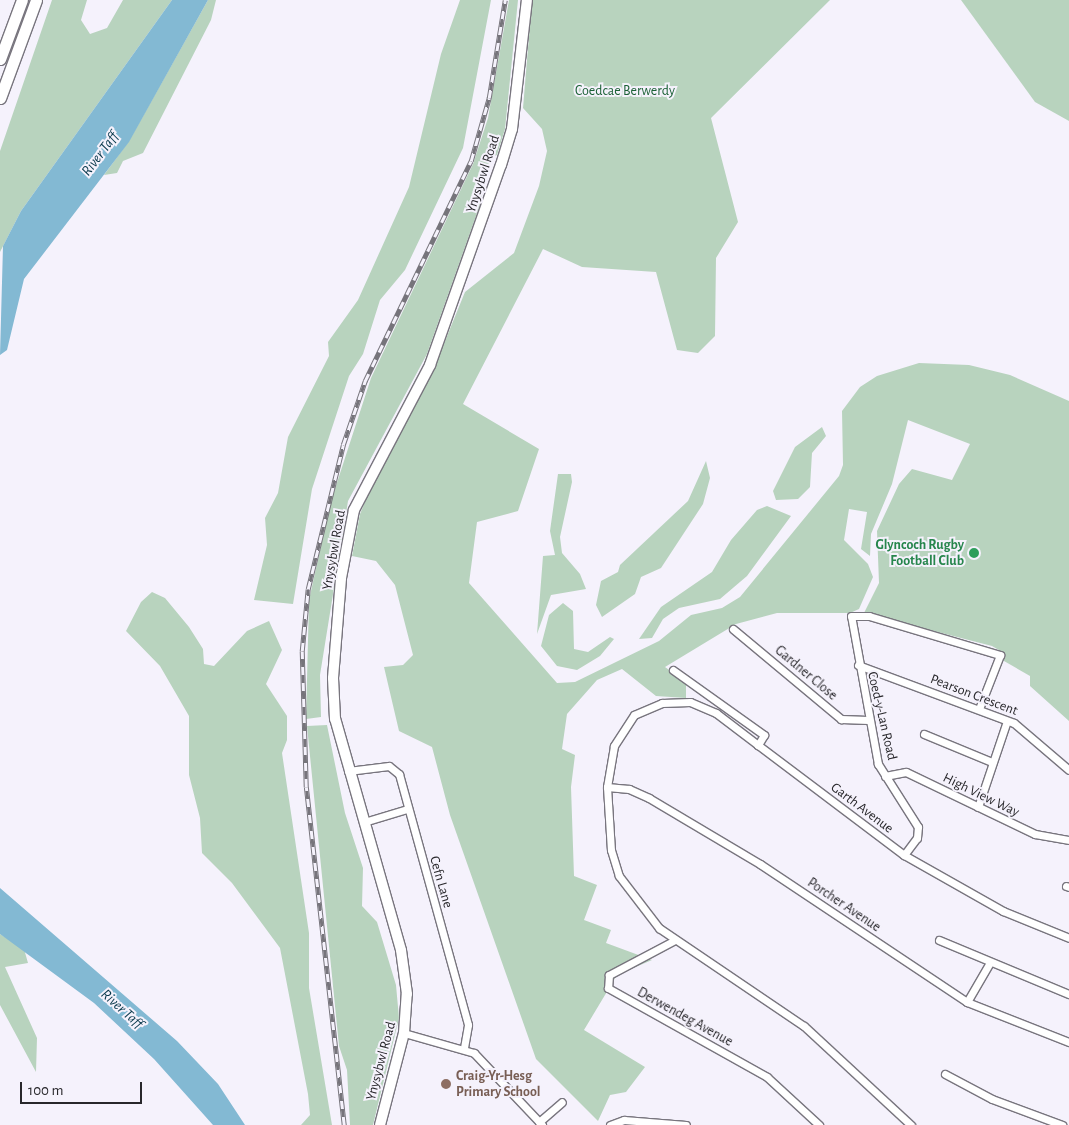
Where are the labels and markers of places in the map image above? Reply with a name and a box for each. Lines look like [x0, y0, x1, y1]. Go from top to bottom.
place label: Glyncoch Rugby Football Club [875, 537, 964, 570]
marker: Glyncoch Rugby Football Club [968, 547, 980, 559]
place label: Craig-Yr-Hesg Primary School [456, 1068, 541, 1100]
marker: Craig-Yr-Hesg Primary School [440, 1078, 452, 1090]

